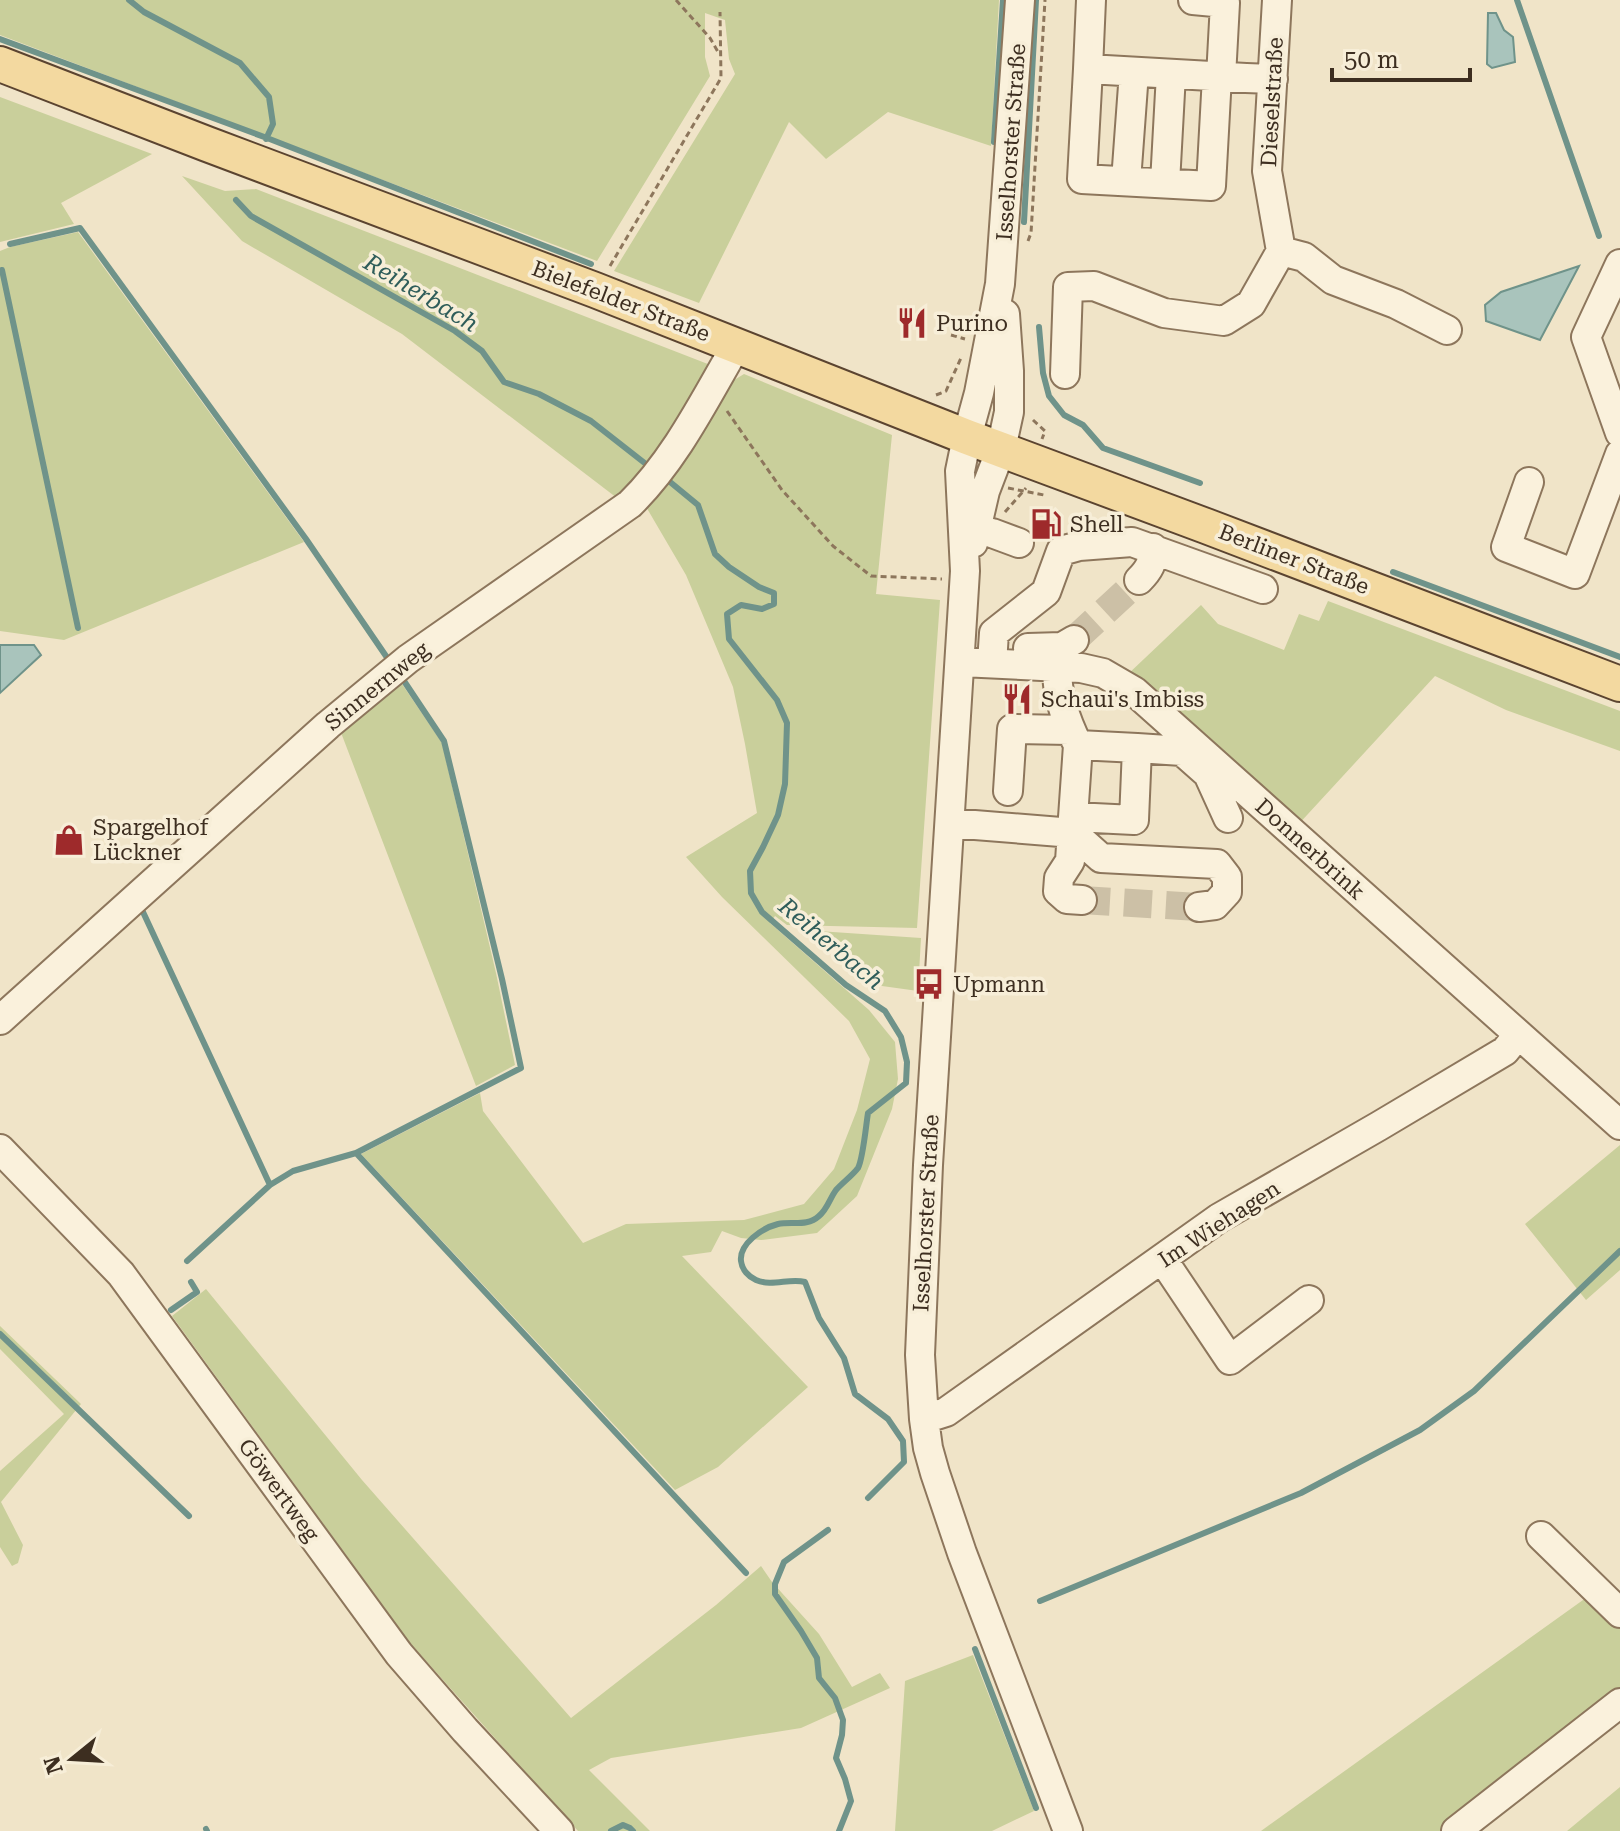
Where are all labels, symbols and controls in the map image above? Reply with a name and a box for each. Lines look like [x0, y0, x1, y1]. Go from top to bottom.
scale bar [1332, 32, 1470, 82]
street label: Dieselstraße [1256, 36, 1288, 168]
street label: Isselhorster Straße [992, 42, 1030, 242]
text: 50 m [1344, 46, 1399, 74]
water label: Reiherbach [358, 248, 483, 338]
street label: Bielefelder Straße [528, 256, 714, 346]
restaurant icon: Purino [895, 306, 929, 340]
place label: Purino [936, 311, 1008, 336]
fuel station icon: Shell [1029, 507, 1063, 541]
place label: Shell [1070, 512, 1124, 537]
street label: Berliner Straße [1215, 519, 1373, 599]
street label: Sinnernweg [320, 636, 434, 735]
restaurant icon: Schaui's Imbiss [1000, 682, 1034, 716]
place label: Schaui's Imbiss [1041, 687, 1204, 712]
street label: Donnerbrink [1250, 793, 1370, 905]
place label: Spargelhof Lückner [93, 815, 210, 865]
shop icon: Spargelhof Lückner [52, 823, 86, 857]
water label: Reiherbach [772, 892, 889, 996]
bus stop icon: Upmann [912, 967, 946, 1001]
place label: Upmann [953, 972, 1045, 997]
street label: Isselhorster Straße [908, 1114, 944, 1312]
street label: Im Wiehagen [1154, 1176, 1284, 1272]
street label: Göwertweg [233, 1434, 325, 1546]
north arrow [32, 1719, 112, 1799]
text: N [39, 1753, 68, 1777]

